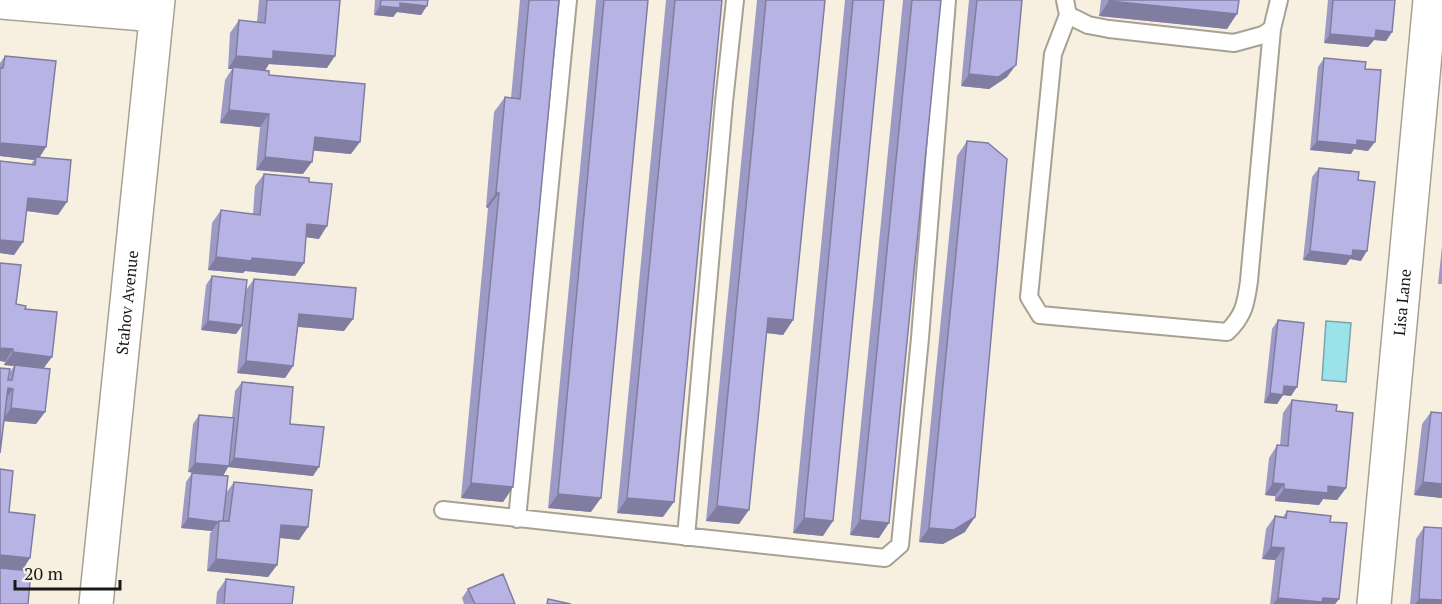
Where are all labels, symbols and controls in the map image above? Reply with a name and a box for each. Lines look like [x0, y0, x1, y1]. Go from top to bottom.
street label: Stahov Avenue [111, 249, 143, 356]
street label: Lisa Lane [1388, 268, 1416, 337]
scale bar [15, 553, 120, 591]
text: 20 m [24, 561, 64, 585]

